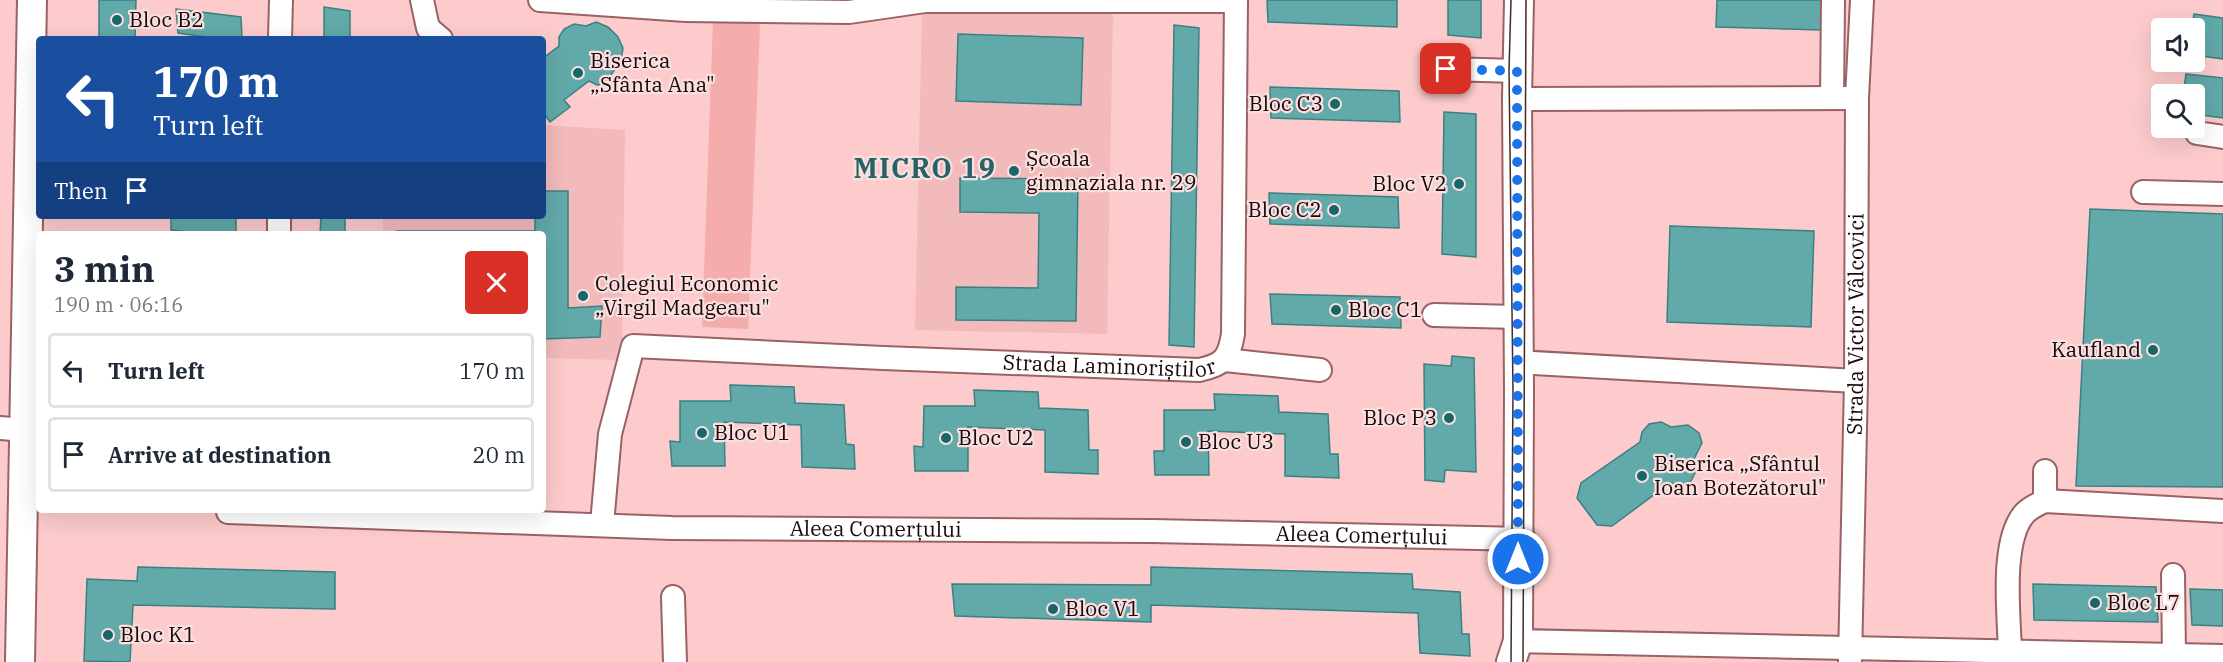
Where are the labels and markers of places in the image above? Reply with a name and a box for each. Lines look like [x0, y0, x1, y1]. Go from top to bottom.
place label: Bloc B2 [129, 5, 204, 33]
marker: Bloc B2 [110, 13, 124, 27]
pin [1420, 43, 1471, 94]
place label: Biserica „Sfânta Ana" [590, 46, 715, 98]
marker: Biserica „Sfânta Ana" [571, 66, 585, 80]
place label: Bloc C3 [1249, 89, 1323, 117]
marker: Bloc C3 [1328, 97, 1342, 111]
place label: Școala gimnaziala nr. 29 [1026, 144, 1197, 196]
marker: Școala gimnaziala nr. 29 [1007, 164, 1021, 178]
place label: Bloc V2 [1372, 169, 1447, 197]
marker: Bloc V2 [1452, 177, 1466, 191]
place label: Bloc C2 [1248, 195, 1322, 223]
marker: Bloc C2 [1327, 203, 1341, 217]
place label: Colegiul Economic „Virgil Madgearu" [595, 269, 778, 321]
marker: Colegiul Economic „Virgil Madgearu" [576, 289, 590, 303]
place label: Bloc C1 [1348, 295, 1422, 323]
marker: Bloc C1 [1329, 303, 1343, 317]
place label: Kaufland [2051, 335, 2141, 363]
marker: Kaufland [2146, 343, 2160, 357]
place label: Bloc P3 [1363, 403, 1437, 431]
marker: Bloc P3 [1442, 411, 1456, 425]
place label: Bloc U1 [714, 418, 790, 446]
place label: Bloc U2 [958, 423, 1034, 451]
marker: Bloc U1 [695, 426, 709, 440]
place label: Bloc U3 [1198, 427, 1274, 455]
marker: Bloc U2 [939, 431, 953, 445]
marker: Bloc U3 [1179, 435, 1193, 449]
place label: Biserica „Sfântul Ioan Botezătorul" [1654, 449, 1826, 501]
marker: Biserica „Sfântul Ioan Botezătorul" [1635, 469, 1649, 483]
place label: Bloc L7 [2107, 588, 2180, 616]
place label: Bloc V1 [1065, 594, 1140, 622]
marker: Bloc L7 [2088, 596, 2102, 610]
marker: Bloc V1 [1046, 602, 1060, 616]
place label: Bloc K1 [120, 620, 196, 648]
marker: Bloc K1 [101, 628, 115, 642]

